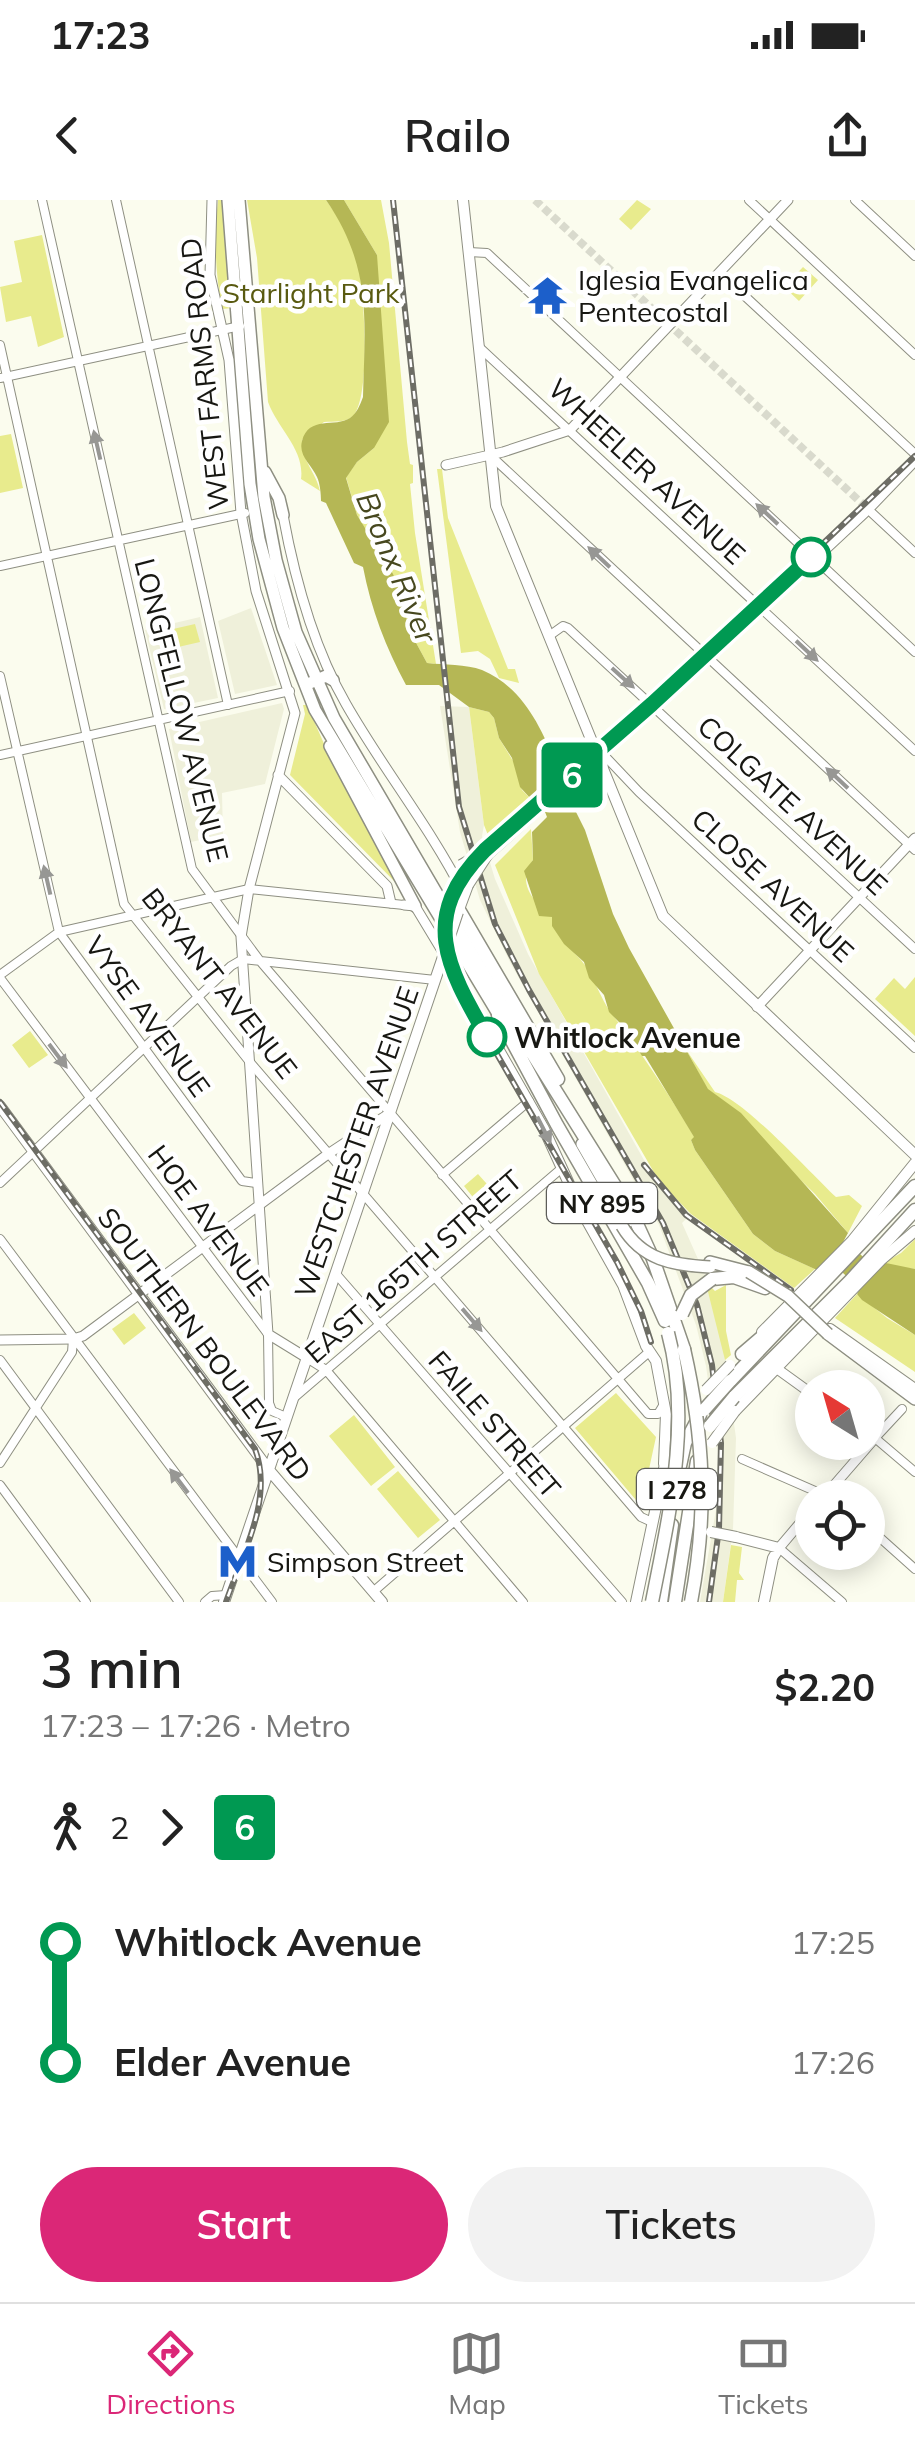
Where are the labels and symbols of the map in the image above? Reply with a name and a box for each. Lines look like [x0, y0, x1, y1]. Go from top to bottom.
street label: WEST FARMS ROAD [172, 236, 236, 512]
place label: Iglesia Evangelica Pentecostal [578, 262, 809, 329]
temple icon: Iglesia Evangelica Pentecostal [527, 274, 569, 316]
park label: Starlight Park [223, 275, 400, 310]
street label: WHEELER AVENUE [541, 371, 753, 571]
one-way arrow [89, 429, 104, 460]
water label: Bronx River [348, 486, 446, 649]
one-way arrow [755, 503, 779, 526]
unlabelled marker [792, 538, 830, 576]
one-way arrow [587, 546, 611, 569]
street label: LONGFELLOW AVENUE [127, 555, 237, 865]
one-way arrow [795, 639, 819, 662]
one-way arrow [611, 666, 635, 689]
street label: COLGATE AVENUE [691, 708, 895, 902]
line badge: 6 [540, 742, 604, 808]
one-way arrow [826, 767, 850, 790]
street label: CLOSE AVENUE [685, 801, 861, 969]
one-way arrow [39, 864, 54, 895]
street label: BRYANT AVENUE [135, 881, 305, 1085]
street label: VYSE AVENUE [78, 929, 218, 1103]
street label: WESTCHESTER AVENUE [286, 982, 426, 1302]
marker: Whitlock Avenue [468, 1018, 506, 1056]
place label: Whitlock Avenue [514, 1020, 741, 1055]
one-way arrow [48, 1043, 68, 1069]
one-way arrow [535, 1115, 552, 1144]
street label: HOE AVENUE [141, 1138, 277, 1302]
street label: EAST 165TH STREET [297, 1162, 529, 1370]
road number: NY 895 [547, 1183, 657, 1223]
street label: SOUTHERN BOULEVARD [91, 1200, 319, 1488]
one-way arrow [460, 1307, 482, 1332]
street label: FAILE STREET [422, 1343, 569, 1505]
north arrow [795, 1370, 885, 1460]
one-way arrow [170, 1468, 190, 1494]
road number: I 278 [637, 1469, 717, 1509]
metro station icon: Simpson Street [216, 1540, 258, 1582]
place label: Simpson Street [267, 1544, 464, 1579]

